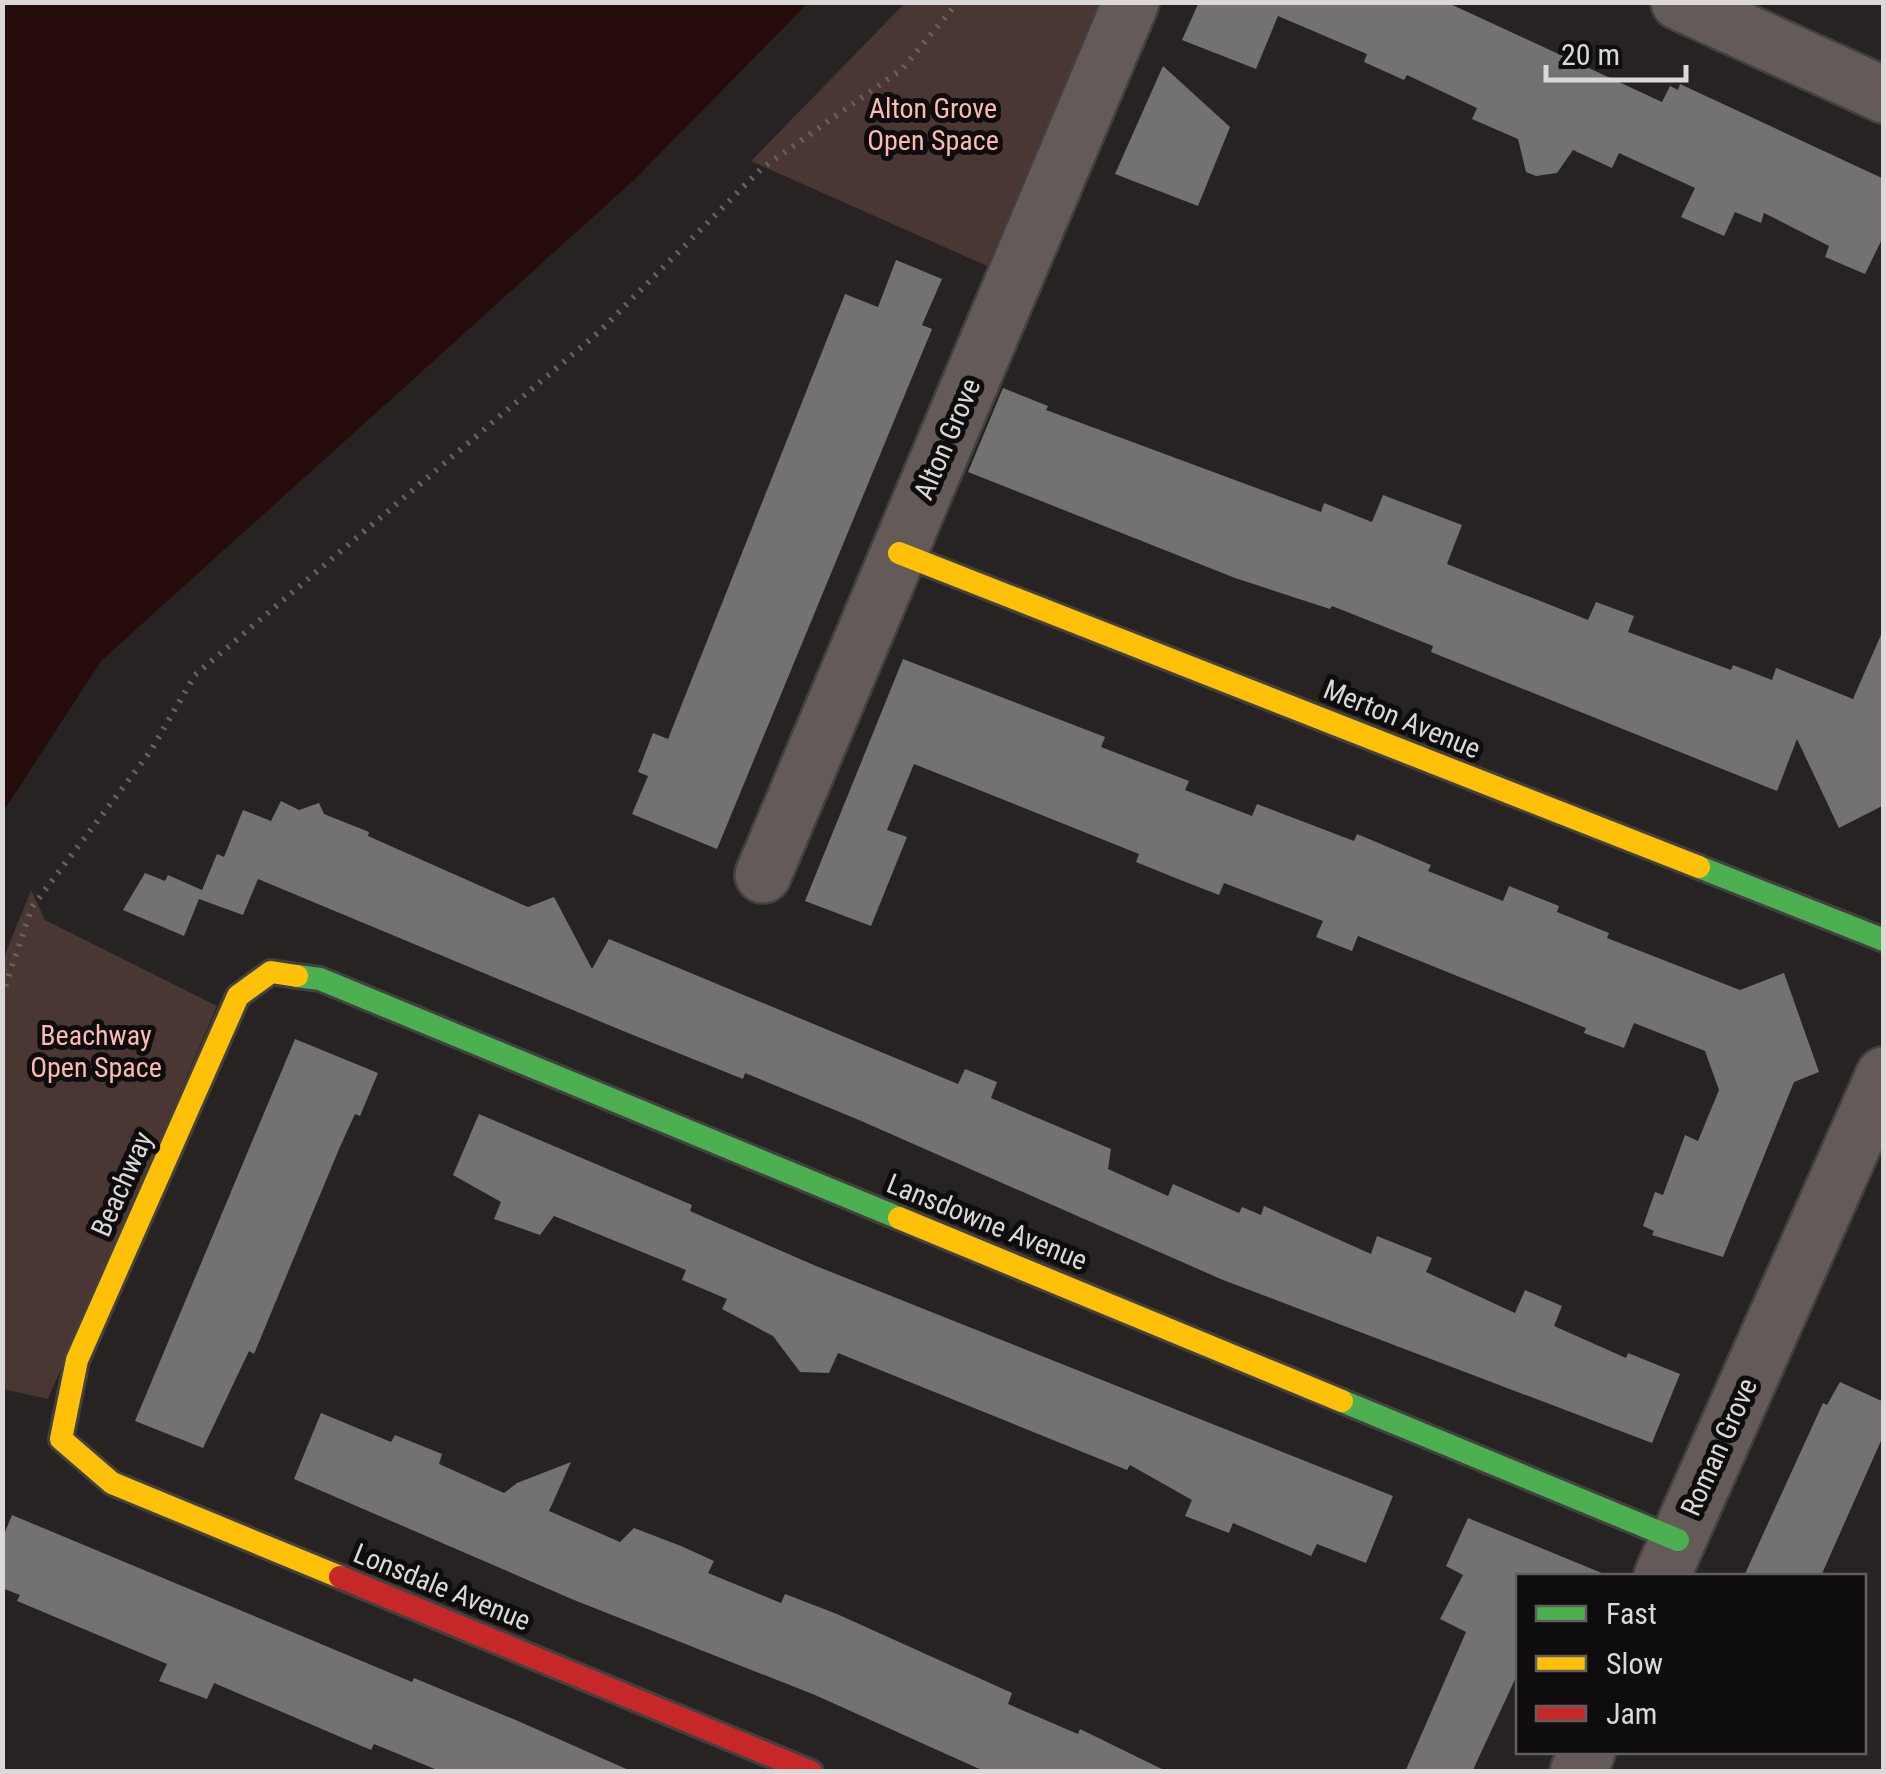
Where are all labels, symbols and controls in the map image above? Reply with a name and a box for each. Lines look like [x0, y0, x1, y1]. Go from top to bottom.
scale bar [1546, 20, 1686, 82]
text: 20 m [1561, 37, 1620, 72]
park label: Alton Grove Open Space [867, 92, 999, 157]
street label: Alton Grove [907, 374, 987, 504]
street label: Merton Avenue [1319, 673, 1485, 765]
park label: Beachway Open Space [30, 1019, 162, 1084]
street label: Beachway [84, 1126, 160, 1242]
street label: Lansdowne Avenue [882, 1167, 1092, 1277]
street label: Roman Grove [1674, 1373, 1764, 1521]
street label: Lonsdale Avenue [349, 1537, 535, 1637]
legend [1516, 1574, 1866, 1754]
text: Fast [1606, 1596, 1657, 1631]
text: Slow [1606, 1646, 1663, 1681]
text: Jam [1606, 1696, 1657, 1731]

